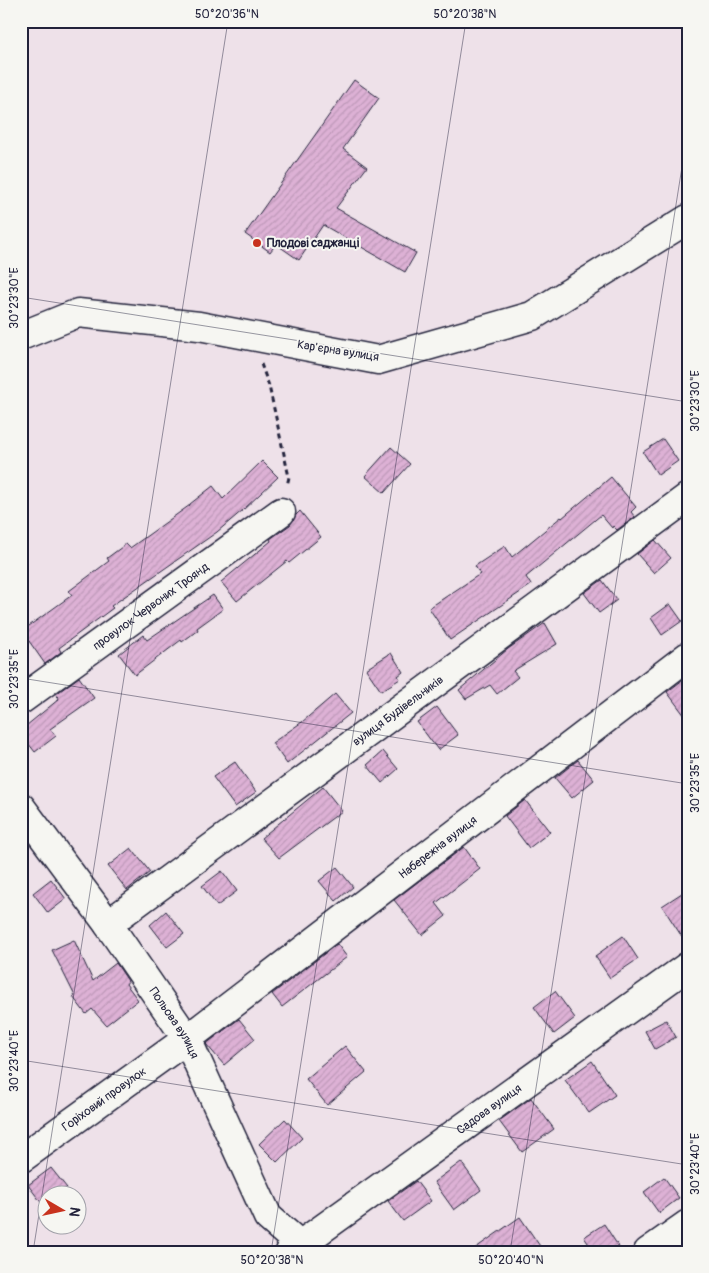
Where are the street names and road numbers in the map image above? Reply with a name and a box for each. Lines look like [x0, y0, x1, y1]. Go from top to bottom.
street label: Кар'єрна вулиця [296, 337, 380, 365]
street label: провулок Червоних Троянд [90, 559, 212, 653]
street label: вулиця Будівельників [349, 672, 446, 749]
street label: Набережна вулиця [395, 812, 480, 882]
street label: Польова вулиця [146, 984, 203, 1061]
street label: Горіховий провулок [59, 1063, 149, 1134]
street label: Садова вулиця [453, 1080, 525, 1137]

